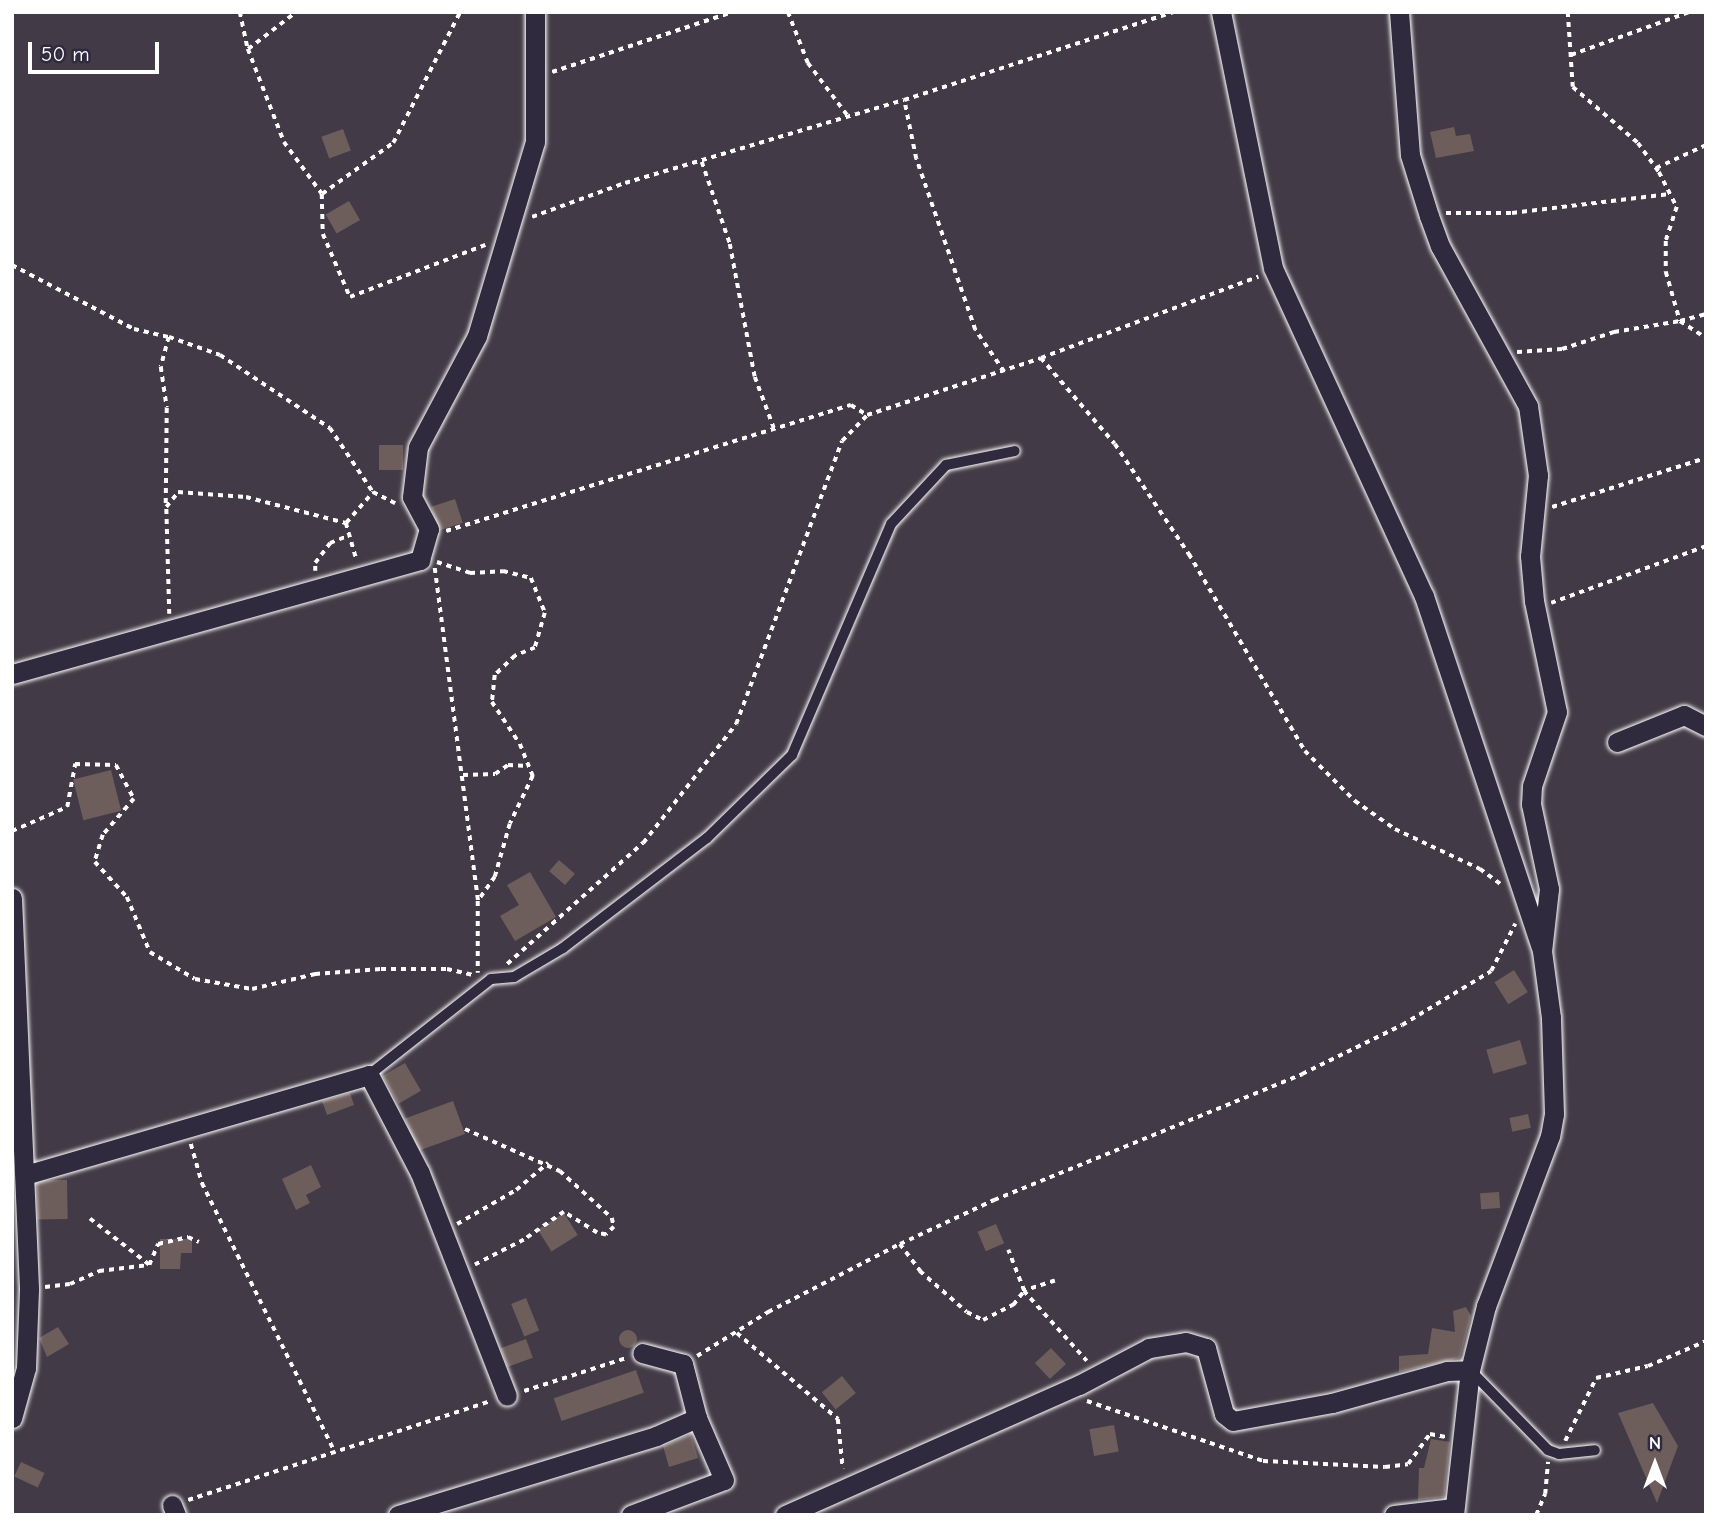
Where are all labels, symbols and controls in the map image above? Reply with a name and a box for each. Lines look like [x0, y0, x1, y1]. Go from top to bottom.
scale bar [32, 28, 163, 72]
text: 50 m [41, 42, 90, 66]
north arrow [1620, 1429, 1690, 1499]
text: N [1649, 1432, 1661, 1454]

